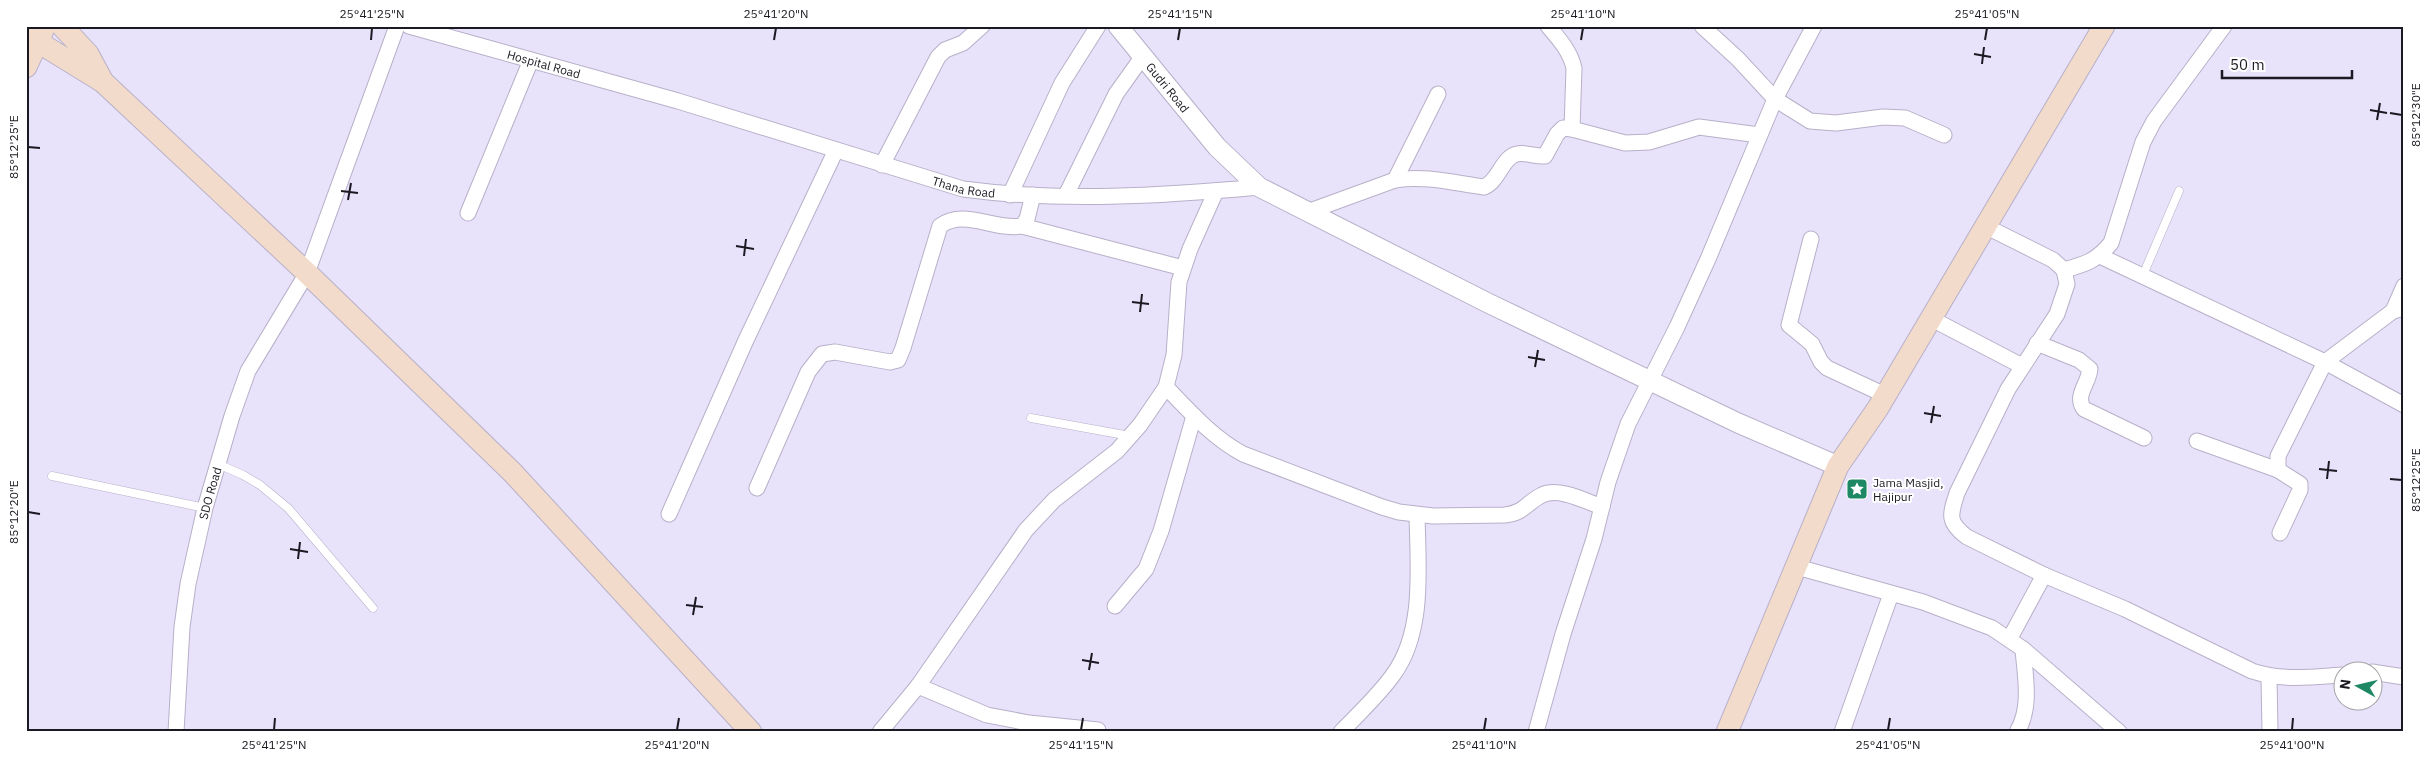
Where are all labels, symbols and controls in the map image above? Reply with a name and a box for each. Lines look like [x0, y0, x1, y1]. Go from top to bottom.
text: 25°41'25"N [339, 6, 405, 21]
text: 25°41'20"N [743, 6, 809, 21]
text: 25°41'15"N [1147, 6, 1213, 21]
text: 25°41'10"N [1550, 6, 1616, 21]
text: 25°41'05"N [1954, 6, 2020, 21]
street label: Hospital Road [506, 46, 582, 81]
scale bar [2222, 48, 2352, 80]
text: 50 m [2230, 55, 2265, 74]
street label: Gudri Road [1143, 59, 1193, 115]
text: 85°12'30"E [2408, 83, 2423, 147]
text: 85°12'25"E [6, 115, 21, 179]
street label: Thana Road [931, 173, 996, 200]
text: 85°12'25"E [2408, 448, 2423, 512]
street label: SDO Road [195, 465, 224, 521]
place label: Jama Masjid, Hajipur [1873, 475, 1943, 504]
place icon: Jama Masjid, Hajipur [1845, 477, 1869, 501]
text: 85°12'20"E [6, 480, 21, 544]
north arrow [2332, 660, 2382, 710]
text: N [2336, 678, 2355, 690]
text: 25°41'25"N [241, 737, 307, 752]
text: 25°41'20"N [644, 737, 710, 752]
text: 25°41'15"N [1048, 737, 1114, 752]
text: 25°41'10"N [1451, 737, 1517, 752]
text: 25°41'05"N [1855, 737, 1921, 752]
text: 25°41'00"N [2259, 737, 2325, 752]

